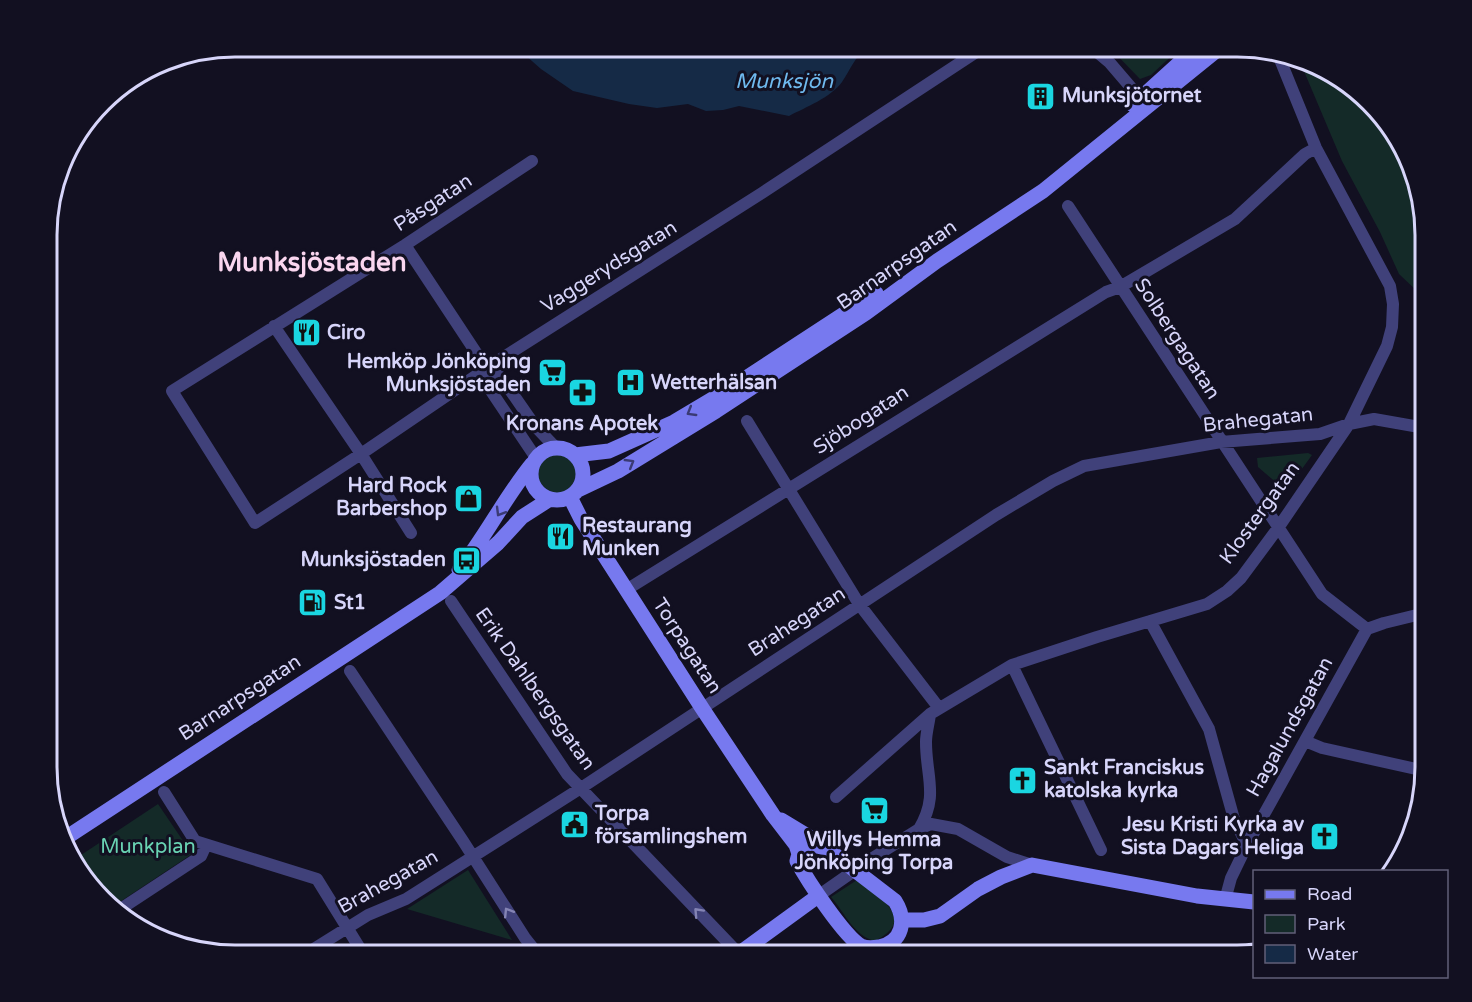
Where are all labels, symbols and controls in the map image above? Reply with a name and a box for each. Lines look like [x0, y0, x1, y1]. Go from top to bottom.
water label: Munksjön [735, 69, 834, 94]
building icon: Munksjötornet [1025, 80, 1057, 112]
place label: Munksjötornet [1062, 84, 1202, 108]
street label: Påsgatan [389, 169, 477, 237]
street label: Barnarpsgatan [832, 215, 962, 315]
street label: Vaggerydsgatan [537, 216, 681, 318]
district label: Munksjöstaden [217, 247, 407, 278]
street label: Solbergagatan [1129, 274, 1225, 404]
restaurant icon: Ciro [290, 317, 322, 349]
place label: Ciro [327, 321, 365, 345]
place label: Hemköp Jönköping Munksjöstaden [347, 350, 531, 397]
supermarket icon: Hemköp Jönköping Munksjöstaden [536, 357, 568, 389]
hospital icon: Wetterhälsan [614, 367, 646, 399]
place label: Wetterhälsan [651, 371, 777, 395]
pharmacy icon: Kronans Apotek [566, 377, 598, 409]
street label: Sjöbogatan [809, 380, 913, 460]
street label: Brahegatan [1202, 402, 1314, 438]
one-way arrow [687, 404, 697, 416]
place label: Kronans Apotek [506, 412, 658, 436]
street label: Klostergatan [1215, 457, 1305, 569]
one-way arrow [624, 459, 634, 471]
place label: Hard Rock Barbershop [336, 474, 447, 521]
shop icon: Hard Rock Barbershop [452, 482, 484, 514]
one-way arrow [495, 506, 507, 516]
place label: Restaurang Munken [582, 514, 692, 561]
restaurant icon: Restaurang Munken [545, 521, 577, 553]
bus stop icon: Munksjöstaden [451, 544, 483, 576]
place label: Munksjöstaden [300, 548, 446, 572]
street label: Brahegatan [744, 582, 850, 662]
fuel station icon: St1 [297, 587, 329, 619]
place label: St1 [334, 591, 366, 615]
street label: Torpagatan [647, 594, 727, 698]
street label: Erik Dahlbergsgatan [470, 603, 600, 775]
street label: Barnarpsgatan [174, 650, 306, 746]
street label: Hagalundsgatan [1242, 653, 1338, 801]
place label: Sankt Franciskus katolska kyrka [1044, 756, 1204, 803]
church icon: Sankt Franciskus katolska kyrka [1007, 764, 1039, 796]
supermarket icon: Willys Hemma Jönköping Torpa [858, 794, 890, 826]
place label: Torpa församlingshem [594, 802, 747, 849]
public building icon: Torpa församlingshem [558, 809, 590, 841]
place label: Jesu Kristi Kyrka av Sista Dagars Heliga [1121, 813, 1304, 860]
church icon: Jesu Kristi Kyrka av Sista Dagars Heliga [1309, 820, 1341, 852]
place label: Willys Hemma Jönköping Torpa [794, 828, 953, 875]
park label: Munkplan [100, 835, 196, 859]
street label: Brahegatan [334, 845, 442, 919]
legend [1253, 870, 1448, 978]
text: Road [1307, 883, 1352, 905]
one-way arrow [504, 908, 516, 918]
one-way arrow [694, 908, 705, 918]
text: Park [1307, 913, 1346, 935]
text: Water [1307, 943, 1358, 965]

